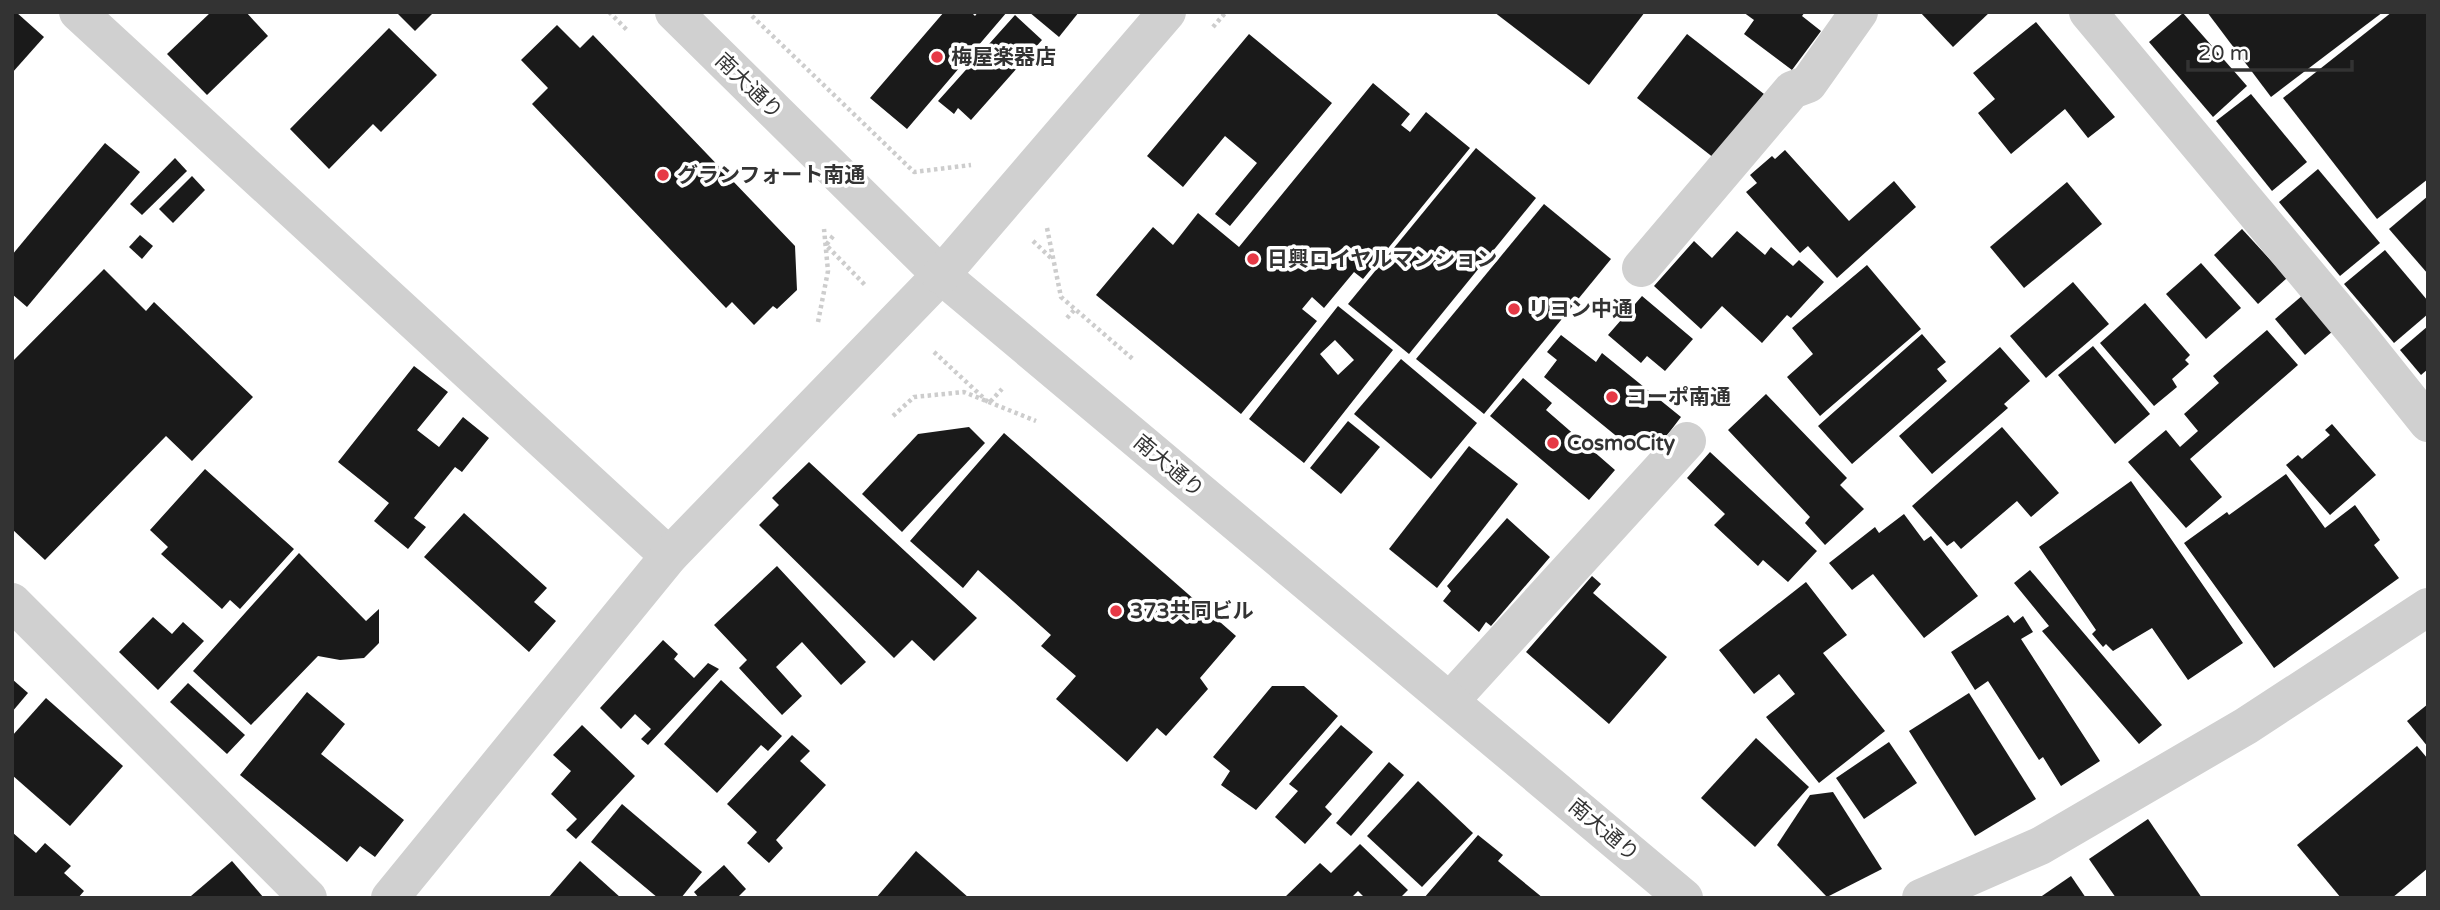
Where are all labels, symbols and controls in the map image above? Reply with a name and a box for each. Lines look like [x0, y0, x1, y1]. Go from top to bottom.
scale bar [2188, 28, 2352, 72]
text: 20 m [2198, 41, 2249, 66]
place label: 梅屋楽器店 [951, 45, 1056, 70]
street label: 南大通り [710, 48, 788, 125]
marker: 梅屋楽器店 [929, 49, 945, 65]
place label: グランフォート南通 [677, 163, 865, 188]
marker: グランフォート南通 [655, 167, 671, 183]
place label: 日興ロイヤルマンション [1267, 247, 1497, 272]
marker: 日興ロイヤルマンション [1245, 251, 1261, 267]
place label: リヨン中通 [1528, 297, 1633, 322]
marker: リヨン中通 [1506, 301, 1522, 317]
place label: コーポ南通 [1626, 385, 1731, 410]
marker: コーポ南通 [1604, 389, 1620, 405]
street label: 南大通り [1128, 430, 1209, 503]
place label: CosmoCity [1567, 431, 1676, 456]
marker: CosmoCity [1545, 435, 1561, 451]
place label: 373共同ビル [1130, 599, 1254, 624]
marker: 373共同ビル [1108, 603, 1124, 619]
street label: 南大通り [1563, 794, 1644, 867]

